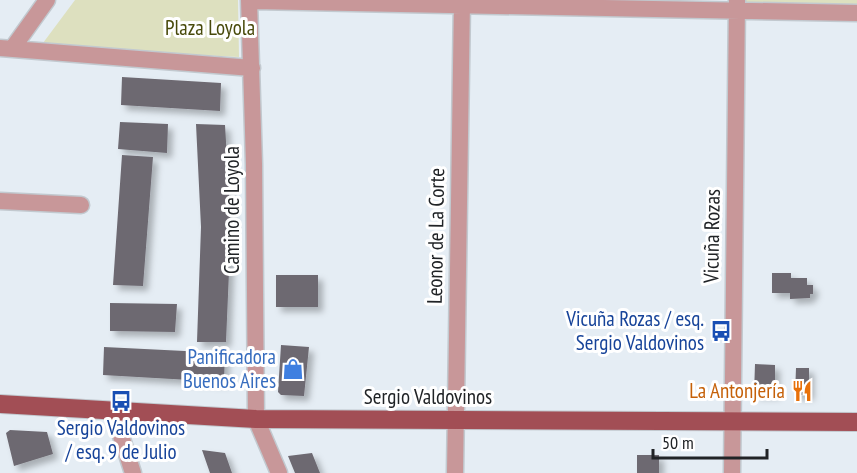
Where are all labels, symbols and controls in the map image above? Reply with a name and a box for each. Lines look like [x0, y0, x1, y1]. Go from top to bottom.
park label: Plaza Loyola [165, 14, 255, 41]
street label: Camino de Loyola [218, 146, 245, 274]
street label: Leonor de La Corte [421, 168, 450, 304]
street label: Vicuña Rozas [697, 189, 726, 284]
place label: Vicuña Rozas / esq. Sergio Valdovinos [565, 305, 704, 356]
bus stop icon: Vicuña Rozas / esq. Sergio Valdovinos [709, 319, 733, 343]
place label: Panificadora Buenos Aires [183, 343, 276, 394]
shop icon: Panificadora Buenos Aires [281, 357, 305, 381]
place label: La Antonjería [689, 377, 785, 404]
restaurant icon: La Antonjería [790, 379, 814, 403]
street label: Sergio Valdovinos [364, 383, 492, 410]
bus stop icon: Sergio Valdovinos / esq. 9 de Julio [109, 389, 133, 413]
place label: Sergio Valdovinos / esq. 9 de Julio [57, 414, 185, 465]
scale bar [653, 422, 767, 460]
text: 50 m [662, 431, 694, 454]

